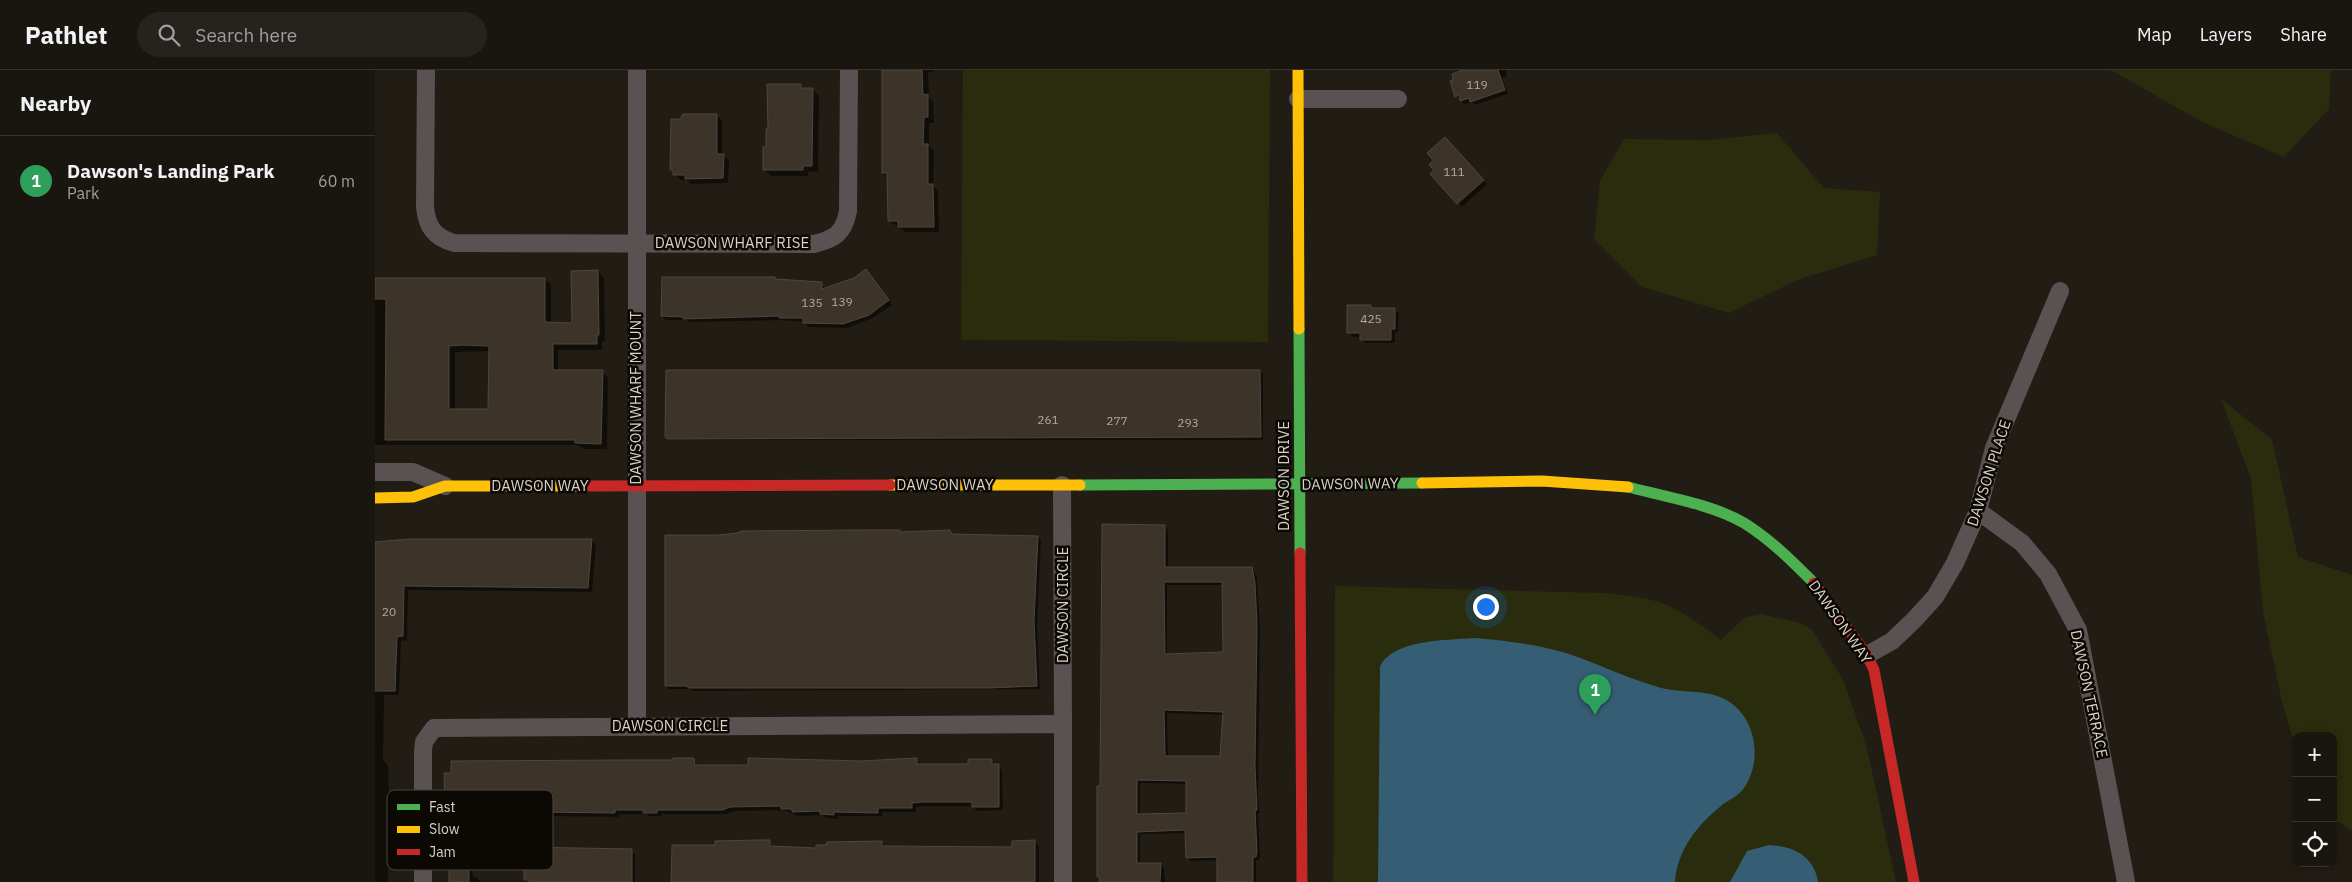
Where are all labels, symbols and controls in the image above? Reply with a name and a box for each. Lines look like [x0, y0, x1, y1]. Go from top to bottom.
search box [137, 12, 487, 57]
text: Pathlet [25, 19, 107, 51]
icon: search [155, 21, 183, 49]
text: Search here [195, 23, 297, 47]
text: Map [2137, 23, 2172, 46]
text: Layers [2200, 23, 2252, 46]
text: Share [2280, 23, 2327, 46]
house number: 119 [1466, 77, 1488, 92]
text: Nearby [20, 89, 91, 117]
text: Dawson's Landing Park [67, 159, 275, 183]
house number: 111 [1443, 164, 1465, 179]
text: 1 [31, 171, 41, 191]
text: 60 m [318, 171, 355, 191]
text: Park [67, 183, 99, 203]
street label: DAWSON WHARF RISE [655, 233, 809, 252]
house number: 139 [831, 294, 853, 309]
house number: 135 [801, 295, 823, 310]
street label: DAWSON WHARF MOUNT [626, 311, 645, 485]
house number: 425 [1360, 311, 1382, 326]
house number: 261 [1037, 412, 1059, 427]
house number: 277 [1106, 413, 1128, 428]
house number: 293 [1177, 415, 1199, 430]
street label: DAWSON PLACE [1962, 417, 2015, 528]
street label: DAWSON DRIVE [1274, 421, 1293, 531]
street label: DAWSON WAY [1301, 473, 1399, 494]
street label: DAWSON WAY [896, 475, 994, 494]
street label: DAWSON WAY [491, 476, 589, 495]
street label: DAWSON CIRCLE [1053, 547, 1072, 663]
street label: DAWSON WAY [1805, 576, 1876, 667]
your location [1473, 594, 1499, 620]
house number: 20 [382, 604, 396, 619]
street label: DAWSON TERRACE [2067, 628, 2112, 760]
pin: 1 [1579, 674, 1611, 715]
street label: DAWSON CIRCLE [612, 716, 728, 735]
map controls [2292, 732, 2337, 867]
button: + [2292, 732, 2337, 777]
button: − [2292, 777, 2337, 822]
legend [387, 790, 553, 870]
text: Fast [429, 798, 455, 816]
text: Slow [429, 820, 460, 838]
button: locate [2292, 822, 2337, 867]
text: Jam [429, 843, 456, 861]

